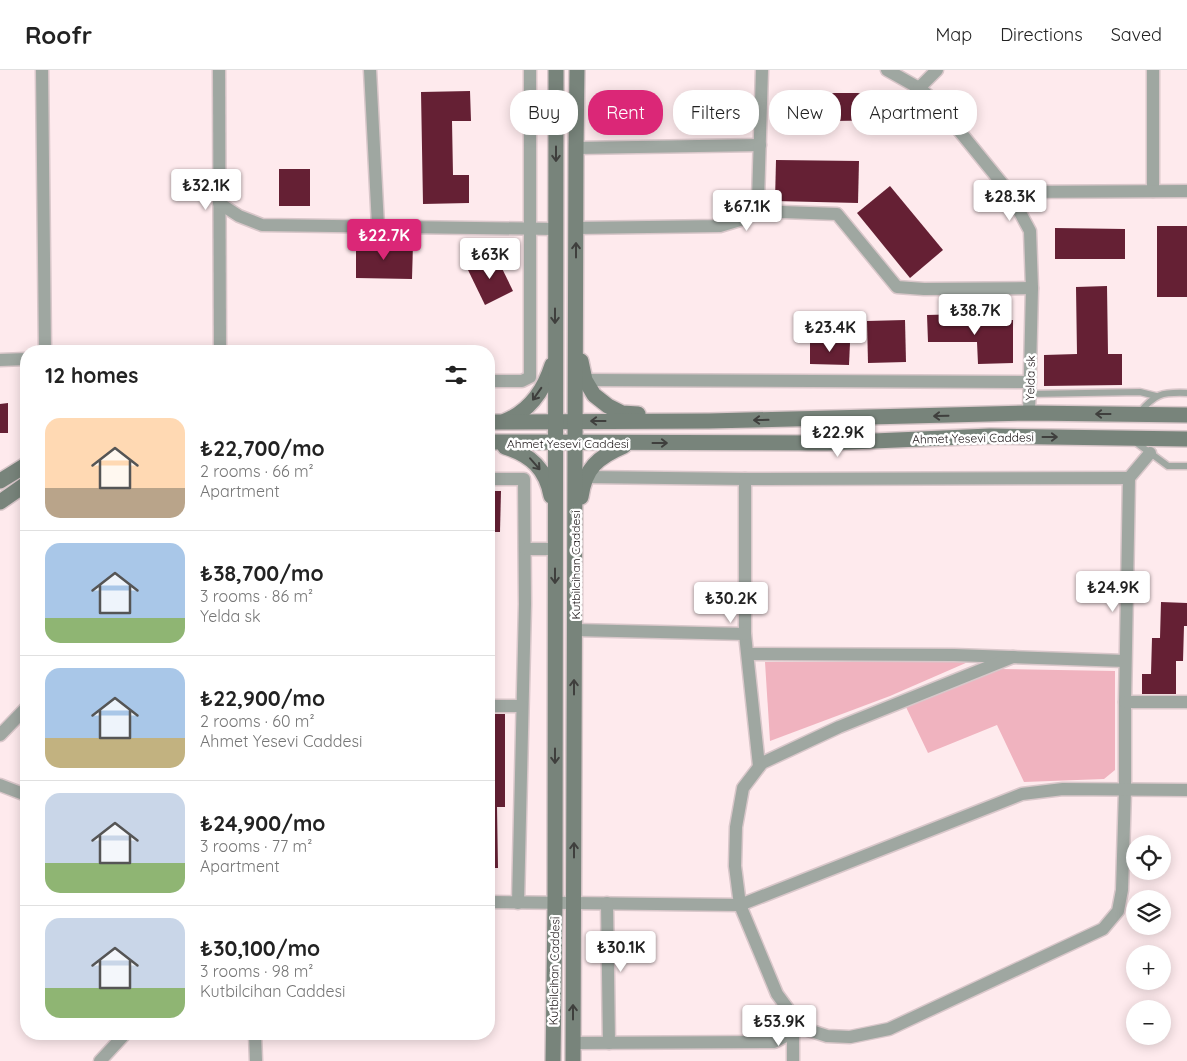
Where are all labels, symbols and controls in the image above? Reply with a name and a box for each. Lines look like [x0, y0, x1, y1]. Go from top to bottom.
text: Roofr [25, 20, 92, 50]
text: Map [935, 23, 972, 46]
text: Directions [1000, 23, 1083, 46]
text: Saved [1111, 23, 1162, 46]
chip: Buy [510, 90, 578, 135]
chip: Rent [588, 90, 663, 135]
chip: Filters [673, 90, 759, 135]
chip: New [769, 90, 841, 135]
chip: Apartment [851, 90, 977, 135]
one-way arrow [551, 145, 561, 161]
pin: ₺32.1K [165, 168, 247, 211]
text: ₺32.1K [182, 175, 230, 195]
pin: ₺28.3K [969, 180, 1051, 222]
text: ₺28.3K [984, 186, 1036, 206]
pin: ₺67.1K [706, 190, 788, 232]
text: ₺67.1K [724, 196, 770, 216]
pin: ₺22.7K [343, 218, 425, 261]
text: ₺22.7K [358, 225, 410, 245]
pin: ₺63K [460, 238, 520, 280]
one-way arrow [571, 242, 581, 258]
text: ₺63K [471, 244, 509, 264]
pin: ₺38.7K [934, 294, 1016, 336]
text: ₺38.7K [950, 300, 1000, 320]
one-way arrow [550, 308, 560, 324]
pin: ₺23.4K [789, 310, 871, 353]
text: ₺23.4K [804, 317, 856, 337]
street label: Yelda sk [1022, 355, 1038, 401]
icon: filters [442, 361, 470, 389]
text: 12 homes [45, 362, 138, 388]
one-way arrow [532, 387, 543, 401]
one-way arrow [1096, 409, 1112, 419]
one-way arrow [933, 411, 949, 420]
one-way arrow [753, 415, 770, 425]
one-way arrow [591, 416, 607, 426]
pin: ₺22.9K [797, 416, 879, 458]
text: ₺22.9K [812, 422, 864, 442]
street label: Ahmet Yesevi Caddesi [912, 429, 1034, 447]
one-way arrow [1042, 432, 1058, 442]
text: ₺22,700/mo [200, 435, 325, 461]
street label: Ahmet Yesevi Caddesi [507, 436, 629, 451]
icon: home [85, 438, 145, 498]
one-way arrow [652, 438, 668, 448]
one-way arrow [529, 457, 540, 470]
text: 2 rooms · 66 m² [200, 461, 314, 481]
text: Apartment [200, 481, 280, 501]
street label: Kutbilcihan Caddesi [568, 510, 583, 620]
text: ₺38,700/mo [200, 560, 324, 586]
icon: home [85, 563, 145, 623]
one-way arrow [550, 567, 560, 583]
pin: ₺24.9K [1072, 570, 1154, 613]
text: ₺24.9K [1087, 577, 1139, 597]
pin: ₺30.2K [690, 582, 772, 624]
text: 3 rooms · 86 m² [200, 586, 313, 606]
text: ₺30.2K [705, 588, 757, 608]
text: Yelda sk [200, 606, 261, 626]
one-way arrow [569, 680, 579, 696]
text: ₺22,900/mo [200, 685, 325, 711]
icon: home [85, 688, 145, 748]
text: 2 rooms · 60 m² [200, 711, 314, 731]
text: Ahmet Yesevi Caddesi [200, 731, 362, 751]
one-way arrow [550, 747, 560, 763]
text: ₺24,900/mo [200, 810, 325, 836]
icon: home [85, 813, 145, 873]
map controls [1126, 835, 1171, 1045]
button: locate [1126, 835, 1171, 880]
text: 3 rooms · 77 m² [200, 836, 312, 856]
one-way arrow [569, 842, 579, 858]
text: Apartment [200, 856, 280, 876]
button: layers [1126, 890, 1171, 935]
street label: Kutbilcihan Caddesi [546, 916, 562, 1026]
pin: ₺30.1K [580, 930, 662, 973]
text: ₺30,100/mo [200, 935, 320, 961]
text: ₺30.1K [597, 937, 645, 957]
icon: home [85, 938, 145, 998]
button: + [1126, 945, 1171, 990]
text: 3 rooms · 98 m² [200, 961, 313, 981]
text: Kutbilcihan Caddesi [200, 981, 345, 1001]
button: − [1126, 1000, 1171, 1045]
pin: ₺53.9K [738, 1004, 820, 1047]
one-way arrow [568, 1005, 578, 1021]
text: ₺53.9K [753, 1011, 805, 1031]

